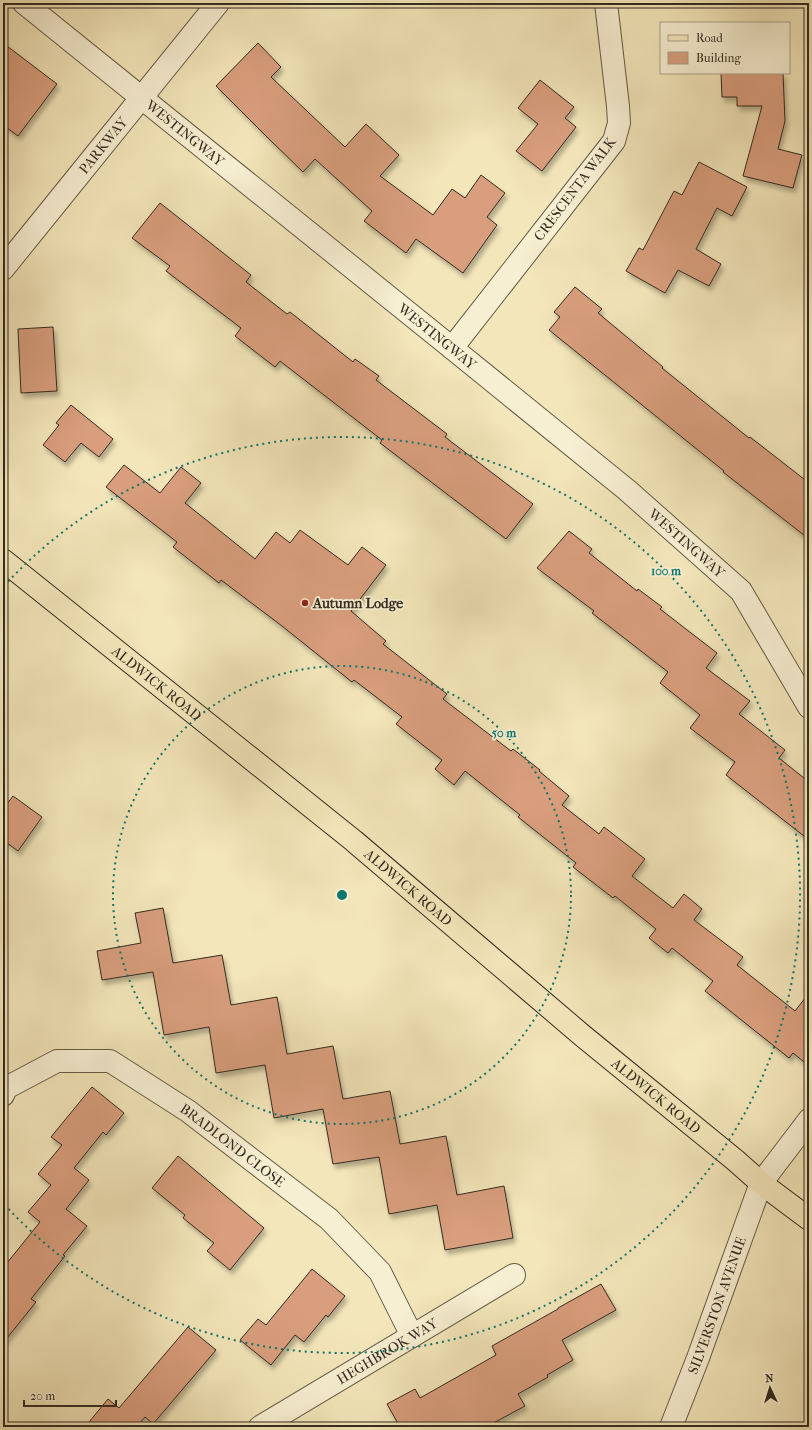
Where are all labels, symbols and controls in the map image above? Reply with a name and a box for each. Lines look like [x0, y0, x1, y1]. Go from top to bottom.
legend [660, 22, 790, 74]
text: Road [696, 31, 723, 45]
text: Building [696, 51, 741, 65]
street label: WESTINGWAY [142, 96, 228, 170]
street label: PARKWAY [75, 113, 131, 177]
street label: CRESCENTA WALK [530, 133, 620, 244]
street label: WESTINGWAY [394, 299, 480, 373]
street label: WESTINGWAY [645, 504, 729, 581]
text: 100 m [651, 564, 682, 578]
place label: Autumn Lodge [312, 595, 403, 612]
marker: Autumn Lodge [300, 598, 310, 608]
street label: ALDWICK ROAD [108, 642, 205, 724]
text: 50 m [492, 726, 517, 740]
street label: ALDWICK ROAD [360, 845, 456, 930]
centre of rings [335, 888, 349, 902]
street label: ALDWICK ROAD [608, 1054, 704, 1137]
street label: BRADLOND CLOSE [177, 1100, 288, 1191]
street label: SILVERSTON AVENUE [684, 1234, 750, 1377]
street label: HEGHBROK WAY [333, 1314, 441, 1388]
north arrow [750, 1368, 790, 1408]
text: N [765, 1372, 775, 1385]
scale bar [24, 1382, 116, 1408]
text: 20 m [30, 1389, 55, 1403]

